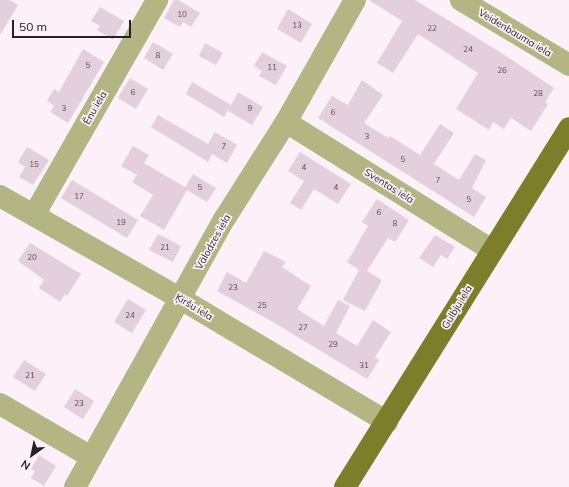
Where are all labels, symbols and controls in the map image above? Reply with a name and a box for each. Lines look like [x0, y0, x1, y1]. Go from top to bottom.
street label: Veidenbauma iela [476, 7, 554, 59]
house number: 10 [177, 10, 187, 20]
scale bar [14, 12, 133, 38]
text: 50 m [19, 19, 47, 34]
house number: 13 [292, 21, 302, 31]
house number: 22 [427, 24, 437, 34]
house number: 24 [463, 45, 473, 55]
house number: 8 [156, 51, 160, 61]
house number: 5 [86, 61, 90, 71]
house number: 11 [267, 63, 277, 73]
house number: 26 [497, 66, 507, 76]
house number: 6 [131, 88, 135, 98]
street label: Ēnu iela [81, 89, 109, 127]
house number: 28 [533, 89, 543, 99]
house number: 3 [62, 104, 66, 114]
house number: 9 [248, 104, 252, 114]
house number: 6 [331, 108, 335, 118]
house number: 3 [365, 132, 369, 142]
house number: 7 [222, 142, 226, 152]
house number: 5 [401, 155, 405, 165]
house number: 15 [29, 160, 39, 170]
house number: 4 [302, 163, 306, 173]
street label: Sventas iela [362, 166, 416, 206]
house number: 7 [436, 176, 440, 186]
house number: 5 [198, 183, 202, 193]
house number: 4 [334, 183, 338, 193]
house number: 17 [74, 192, 84, 202]
house number: 5 [467, 195, 471, 205]
house number: 6 [377, 208, 381, 218]
street label: Vālodzes iela [193, 212, 233, 272]
house number: 19 [116, 218, 126, 228]
house number: 8 [393, 219, 397, 229]
house number: 21 [160, 243, 170, 253]
house number: 20 [27, 253, 37, 263]
house number: 23 [228, 283, 238, 293]
street label: Gulbju iela [439, 283, 475, 331]
street label: Ķiršu iela [173, 291, 215, 323]
house number: 25 [257, 301, 267, 311]
house number: 24 [125, 311, 135, 321]
house number: 27 [298, 323, 308, 333]
house number: 29 [328, 340, 338, 350]
house number: 31 [359, 361, 369, 371]
house number: 21 [25, 371, 35, 381]
house number: 23 [74, 399, 84, 409]
north arrow [12, 435, 52, 475]
text: N [18, 457, 33, 473]

